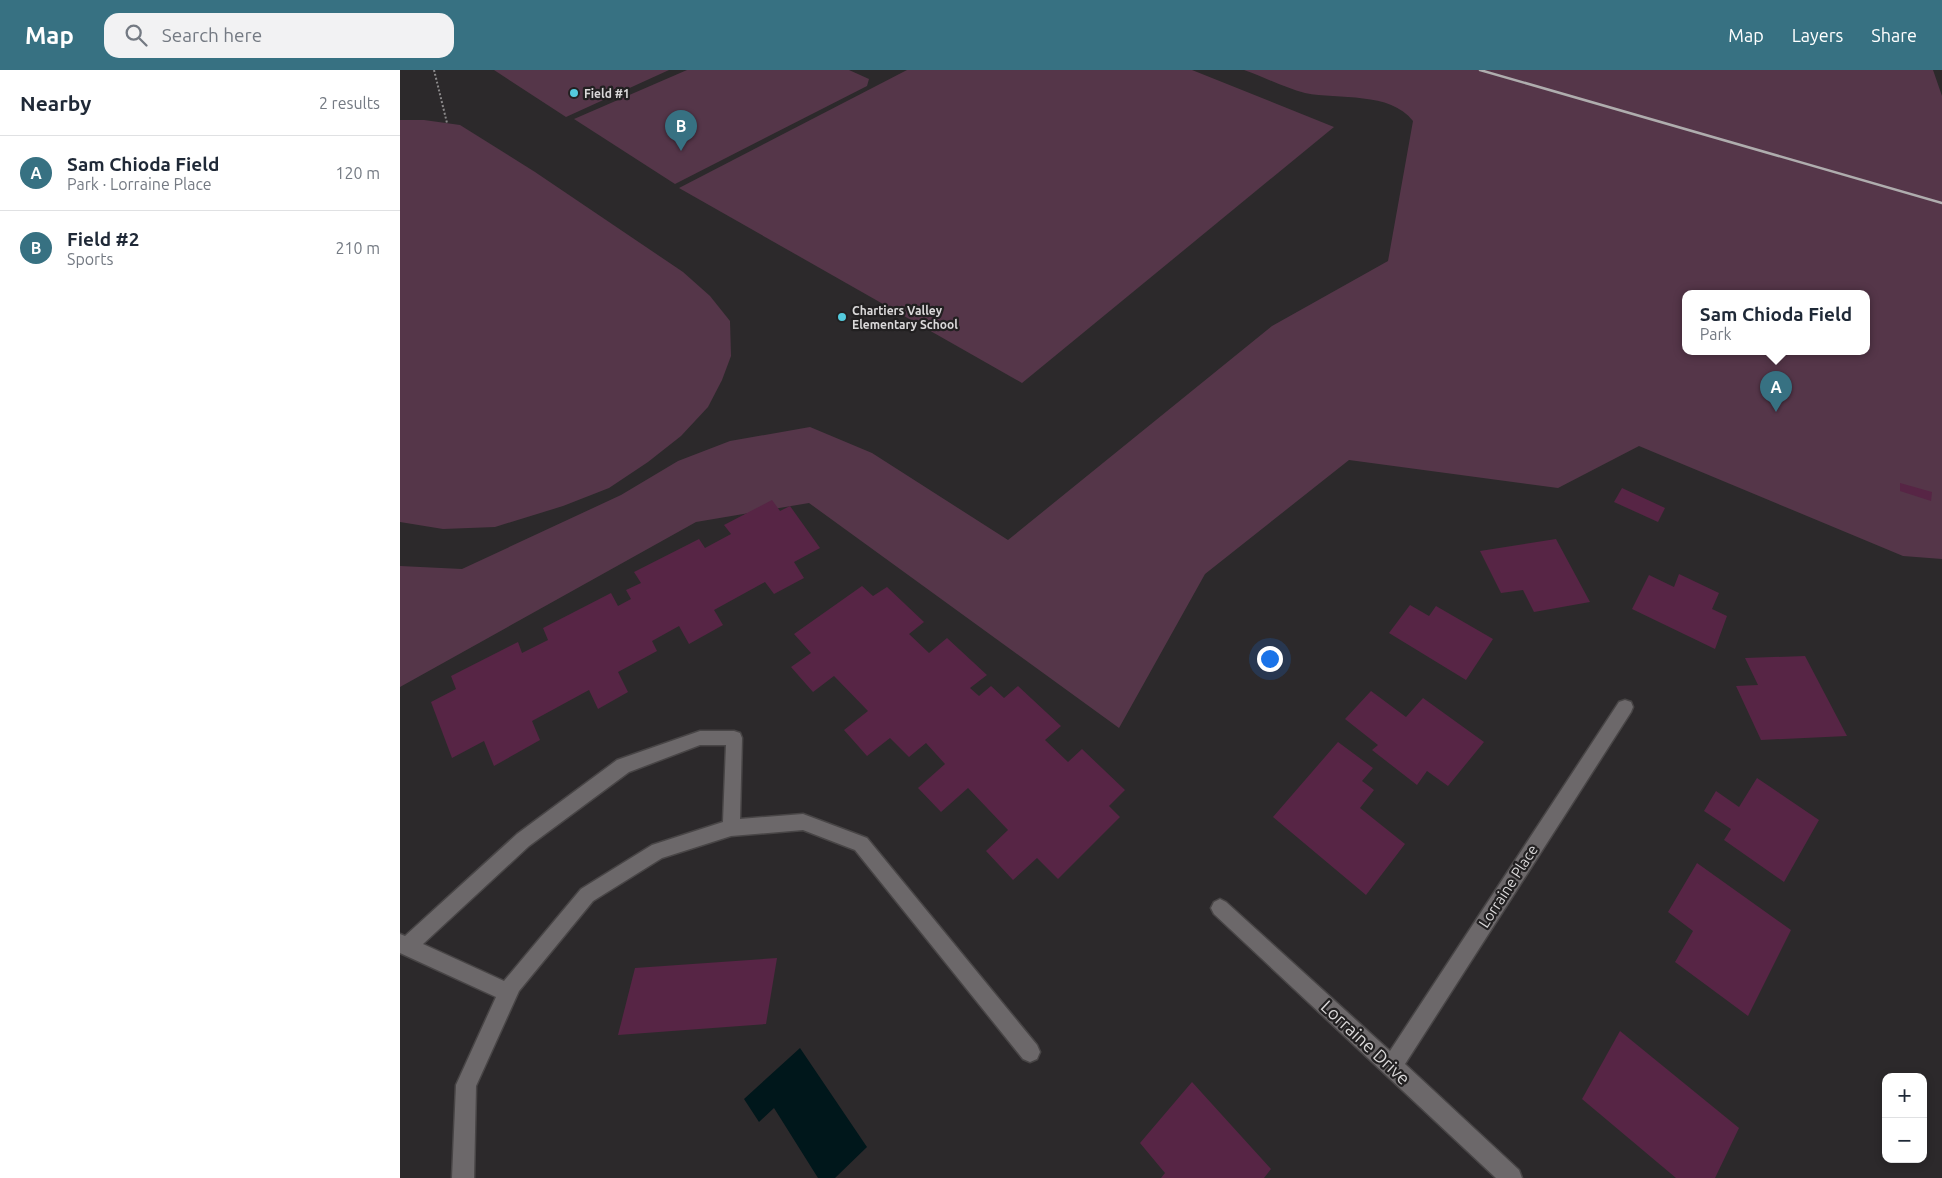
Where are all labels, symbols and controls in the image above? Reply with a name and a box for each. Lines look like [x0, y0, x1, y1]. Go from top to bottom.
search box [104, 13, 454, 58]
icon: search [122, 21, 150, 49]
text: Map [25, 22, 74, 49]
text: Search here [162, 24, 262, 46]
text: Map [1728, 25, 1764, 45]
text: Layers [1792, 25, 1843, 45]
text: Share [1871, 25, 1917, 45]
marker: Field #1 [568, 87, 580, 99]
place label: Field #1 [584, 87, 630, 100]
text: Nearby [20, 91, 91, 115]
text: 2 results [319, 94, 380, 112]
pin: B [665, 110, 697, 151]
text: Sam Chioda Field [67, 153, 219, 175]
text: A [30, 164, 42, 182]
text: 120 m [335, 164, 380, 182]
text: Park · Lorraine Place [67, 175, 212, 193]
text: Field #2 [67, 228, 139, 250]
text: B [31, 239, 41, 257]
text: 210 m [335, 239, 380, 257]
text: Sports [67, 250, 113, 268]
popup [1682, 290, 1870, 355]
text: Sam Chioda Field [1700, 303, 1852, 325]
place label: Chartiers Valley Elementary School [852, 304, 958, 331]
marker: Chartiers Valley Elementary School [836, 311, 848, 323]
text: Park [1700, 325, 1732, 343]
pin: A [1760, 371, 1792, 412]
your location [1257, 646, 1283, 672]
street label: Lorraine Place [1475, 841, 1541, 931]
street label: Lorraine Drive [1318, 996, 1414, 1088]
map controls [1882, 1073, 1927, 1163]
button: + [1882, 1073, 1927, 1118]
button: − [1882, 1118, 1927, 1163]

